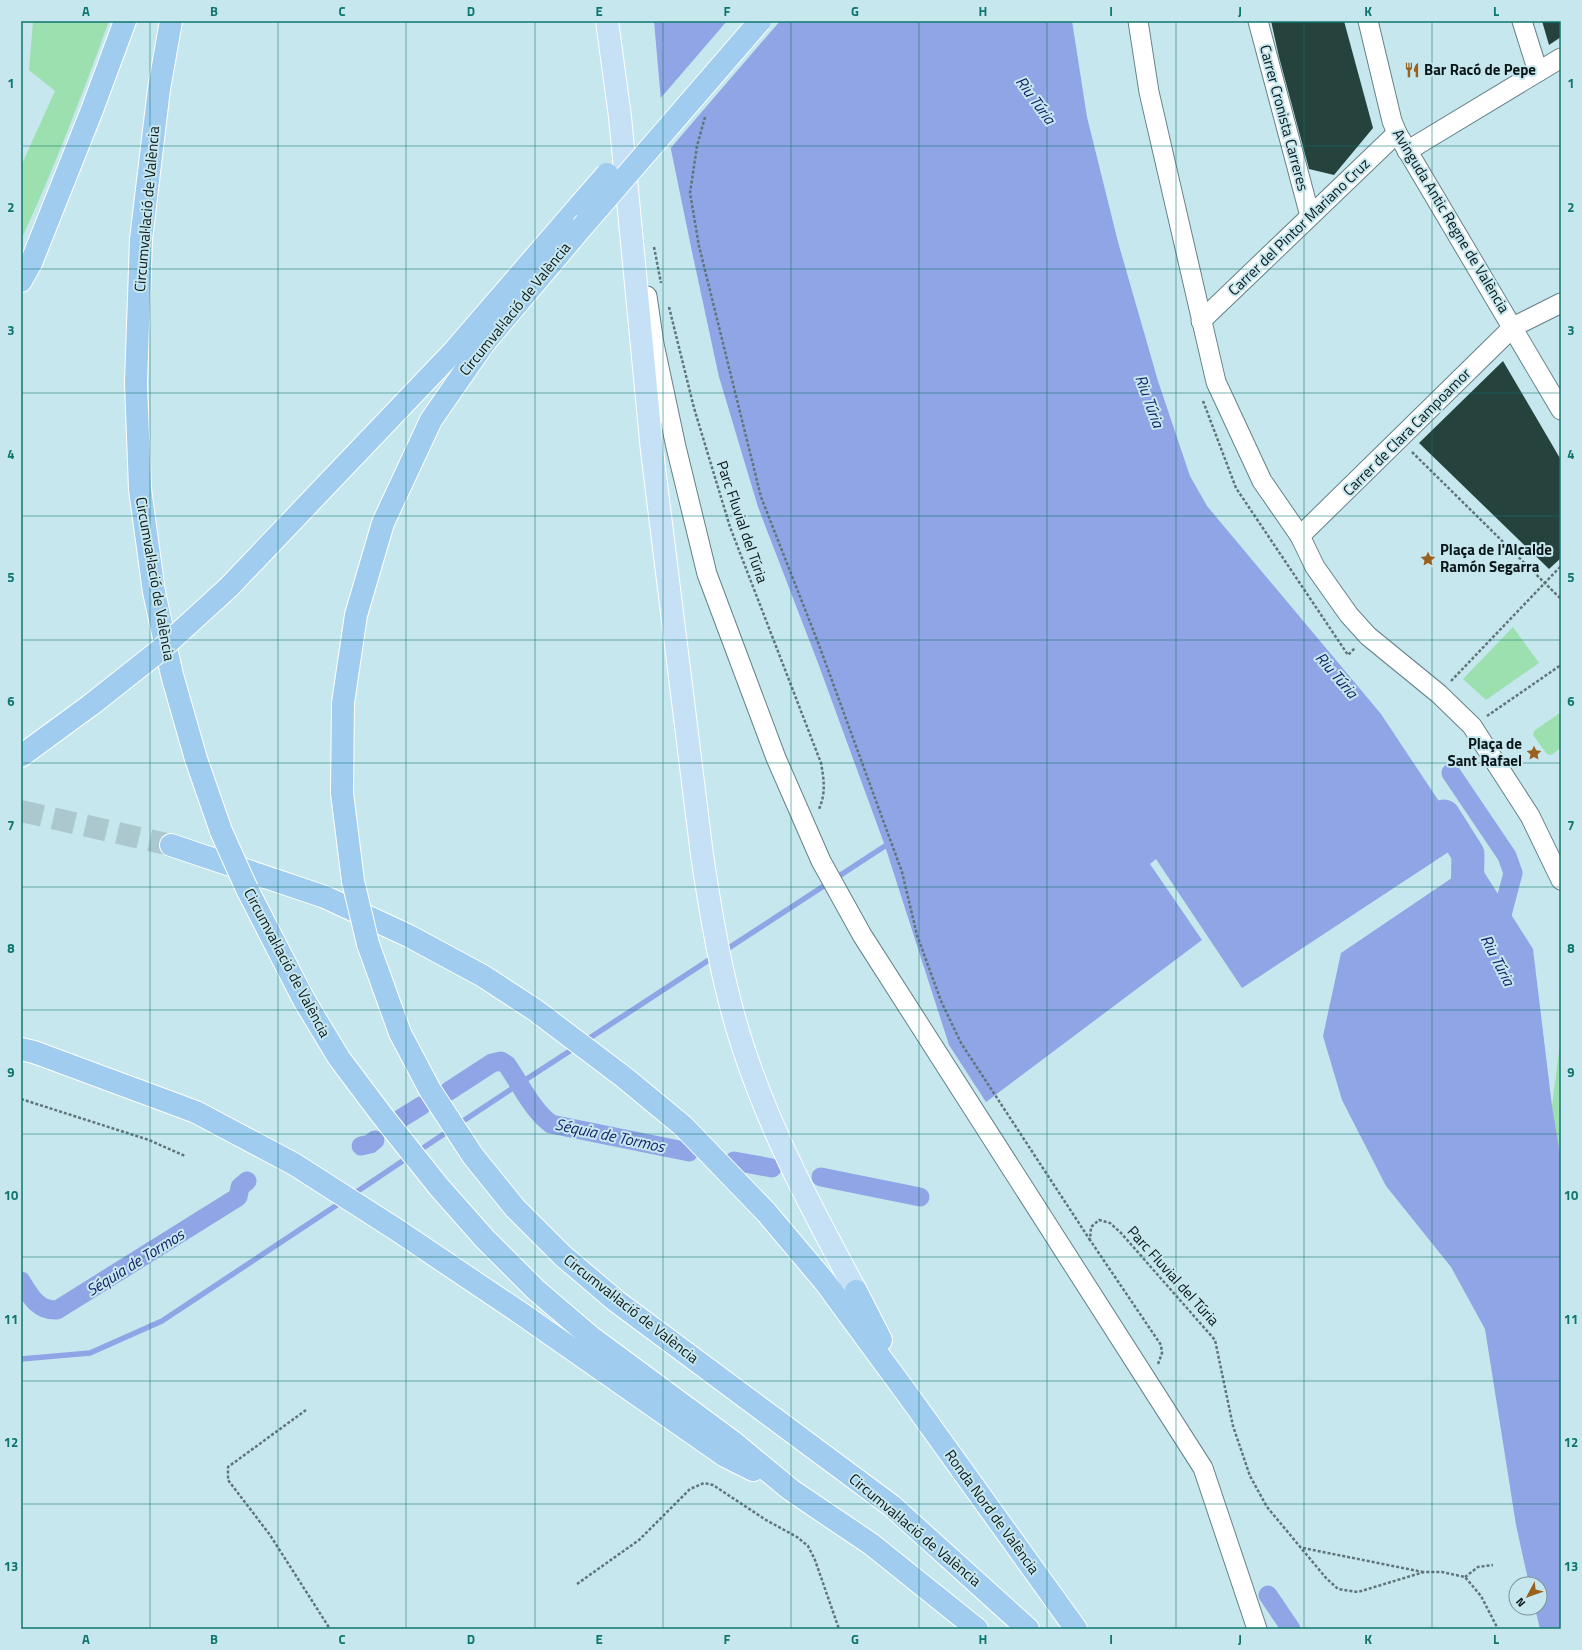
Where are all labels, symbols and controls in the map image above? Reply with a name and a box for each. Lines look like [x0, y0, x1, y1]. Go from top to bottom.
text: A [82, 1, 90, 21]
text: B [210, 1, 218, 21]
text: C [338, 1, 346, 21]
text: D [467, 1, 475, 21]
text: E [595, 1, 603, 21]
text: F [724, 1, 731, 21]
text: G [851, 1, 859, 21]
text: H [979, 1, 987, 21]
text: I [1109, 1, 1113, 21]
text: J [1238, 1, 1242, 21]
text: K [1364, 1, 1372, 21]
text: L [1493, 1, 1499, 21]
street label: Carrer Cronista Carreres [1254, 42, 1315, 194]
place label: Bar Racó de Pepe [1424, 58, 1536, 81]
restaurant icon: Bar Racó de Pepe [1403, 61, 1421, 79]
water label: Riu Túria [1010, 71, 1062, 130]
text: 1 [7, 73, 15, 93]
text: 1 [1567, 73, 1575, 93]
street label: Avinguda Antic Regne de València [1387, 124, 1516, 318]
street label: Circumval·lació de València [128, 125, 165, 293]
street label: Carrer del Pintor Mariano Cruz [1222, 152, 1375, 301]
text: 2 [7, 197, 15, 217]
text: 2 [1567, 197, 1575, 217]
street label: Circumval·lació de València [453, 236, 576, 381]
text: 3 [7, 320, 15, 340]
text: 3 [1567, 320, 1575, 340]
street label: Carrer de Clara Campoamor [1337, 362, 1476, 501]
water label: Riu Túria [1129, 371, 1171, 432]
text: 4 [7, 444, 15, 464]
text: 4 [1567, 444, 1575, 464]
street label: Parc Fluvial del Túria [711, 458, 774, 587]
street label: Circumval·lació de València [130, 495, 181, 663]
place label: Plaça de l'Alcalde Ramón Segarra [1440, 538, 1552, 578]
place icon: Plaça de l'Alcalde Ramón Segarra [1419, 550, 1437, 568]
text: 5 [7, 567, 15, 587]
text: 5 [1567, 567, 1575, 587]
water label: Riu Túria [1310, 647, 1365, 704]
text: 6 [7, 691, 15, 711]
text: 6 [1567, 691, 1575, 711]
place label: Plaça de Sant Rafael [1448, 732, 1522, 772]
place icon: Plaça de Sant Rafael [1525, 744, 1543, 762]
text: 7 [7, 815, 15, 835]
text: 7 [1567, 815, 1575, 835]
street label: Circumval·lació de València [238, 884, 337, 1042]
water label: Riu Túria [1475, 930, 1522, 991]
text: 8 [7, 938, 15, 958]
text: 8 [1567, 938, 1575, 958]
text: 9 [7, 1062, 15, 1082]
text: 9 [1567, 1062, 1575, 1082]
water label: Séquia de Tormos [553, 1112, 668, 1159]
text: 10 [4, 1185, 18, 1205]
text: 10 [1564, 1185, 1578, 1205]
street label: Parc Fluvial del Túria [1122, 1220, 1225, 1331]
water label: Séquia de Tormos [81, 1222, 190, 1302]
street label: Circumval·lació de València [559, 1248, 704, 1369]
text: 11 [4, 1309, 18, 1329]
text: 11 [1564, 1309, 1578, 1329]
text: 12 [4, 1432, 18, 1452]
text: 12 [1564, 1432, 1578, 1452]
street label: Ronda Nord de València [939, 1445, 1046, 1579]
street label: Circumval·lació de València [844, 1467, 987, 1592]
text: 13 [4, 1556, 18, 1576]
text: 13 [1564, 1556, 1578, 1576]
north arrow [1508, 1576, 1548, 1616]
text: N [1512, 1594, 1529, 1611]
text: A [82, 1629, 90, 1649]
text: B [210, 1629, 218, 1649]
text: C [338, 1629, 346, 1649]
text: D [467, 1629, 475, 1649]
text: E [595, 1629, 603, 1649]
text: F [724, 1629, 731, 1649]
text: G [851, 1629, 859, 1649]
text: H [979, 1629, 987, 1649]
text: I [1109, 1629, 1113, 1649]
text: J [1238, 1629, 1242, 1649]
text: K [1364, 1629, 1372, 1649]
text: L [1493, 1629, 1499, 1649]

